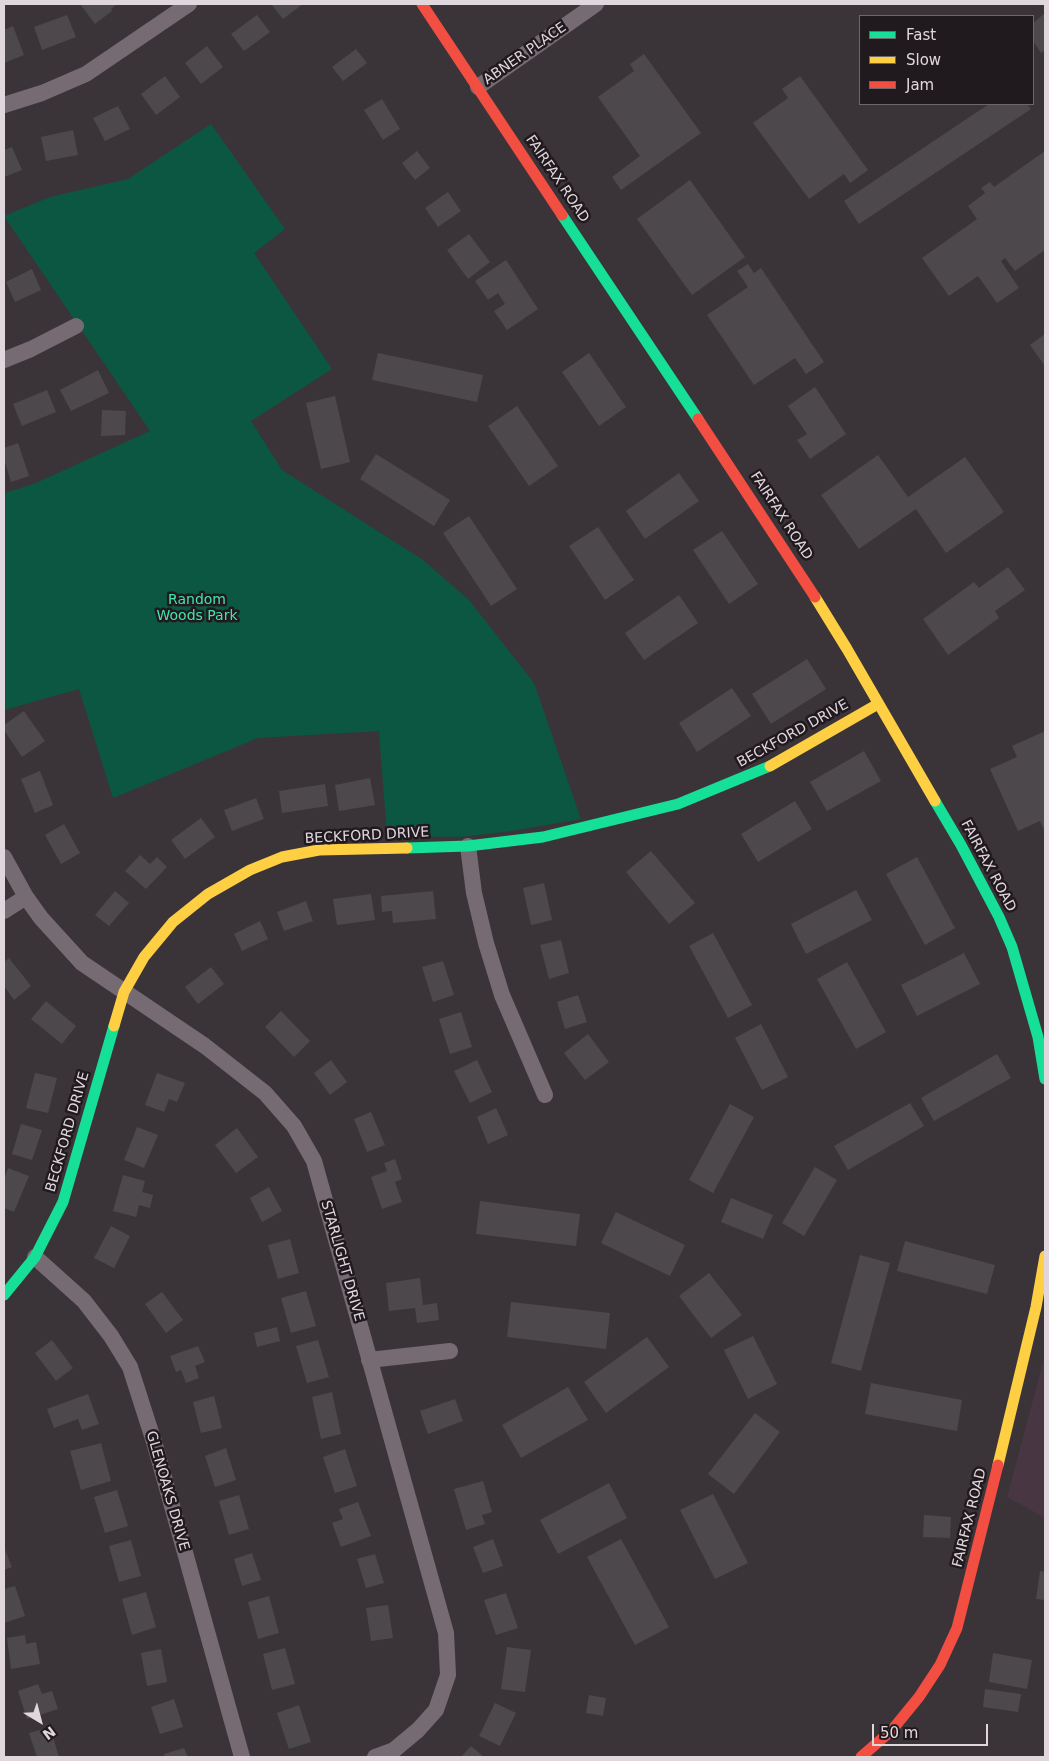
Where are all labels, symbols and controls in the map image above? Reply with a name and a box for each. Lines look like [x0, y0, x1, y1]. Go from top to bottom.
legend [859, 15, 1034, 105]
street label: ABNER PLACE [480, 19, 570, 89]
text: Fast [906, 26, 936, 44]
text: Slow [906, 51, 941, 69]
text: Jam [906, 76, 934, 94]
street label: FAIRFAX ROAD [522, 132, 592, 226]
street label: FAIRFAX ROAD [746, 469, 816, 563]
park label: Random Woods Park [156, 592, 238, 624]
street label: BECKFORD DRIVE [734, 696, 852, 772]
street label: FAIRFAX ROAD [957, 817, 1019, 915]
street label: BECKFORD DRIVE [304, 824, 430, 848]
street label: BECKFORD DRIVE [43, 1070, 93, 1194]
street label: STARLIGHT DRIVE [317, 1199, 367, 1323]
street label: GLENOAKS DRIVE [142, 1429, 192, 1553]
street label: FAIRFAX ROAD [950, 1467, 990, 1569]
north arrow [15, 1696, 65, 1746]
scale bar [874, 1714, 990, 1746]
text: N [40, 1723, 59, 1743]
text: 50 m [880, 1724, 918, 1742]

